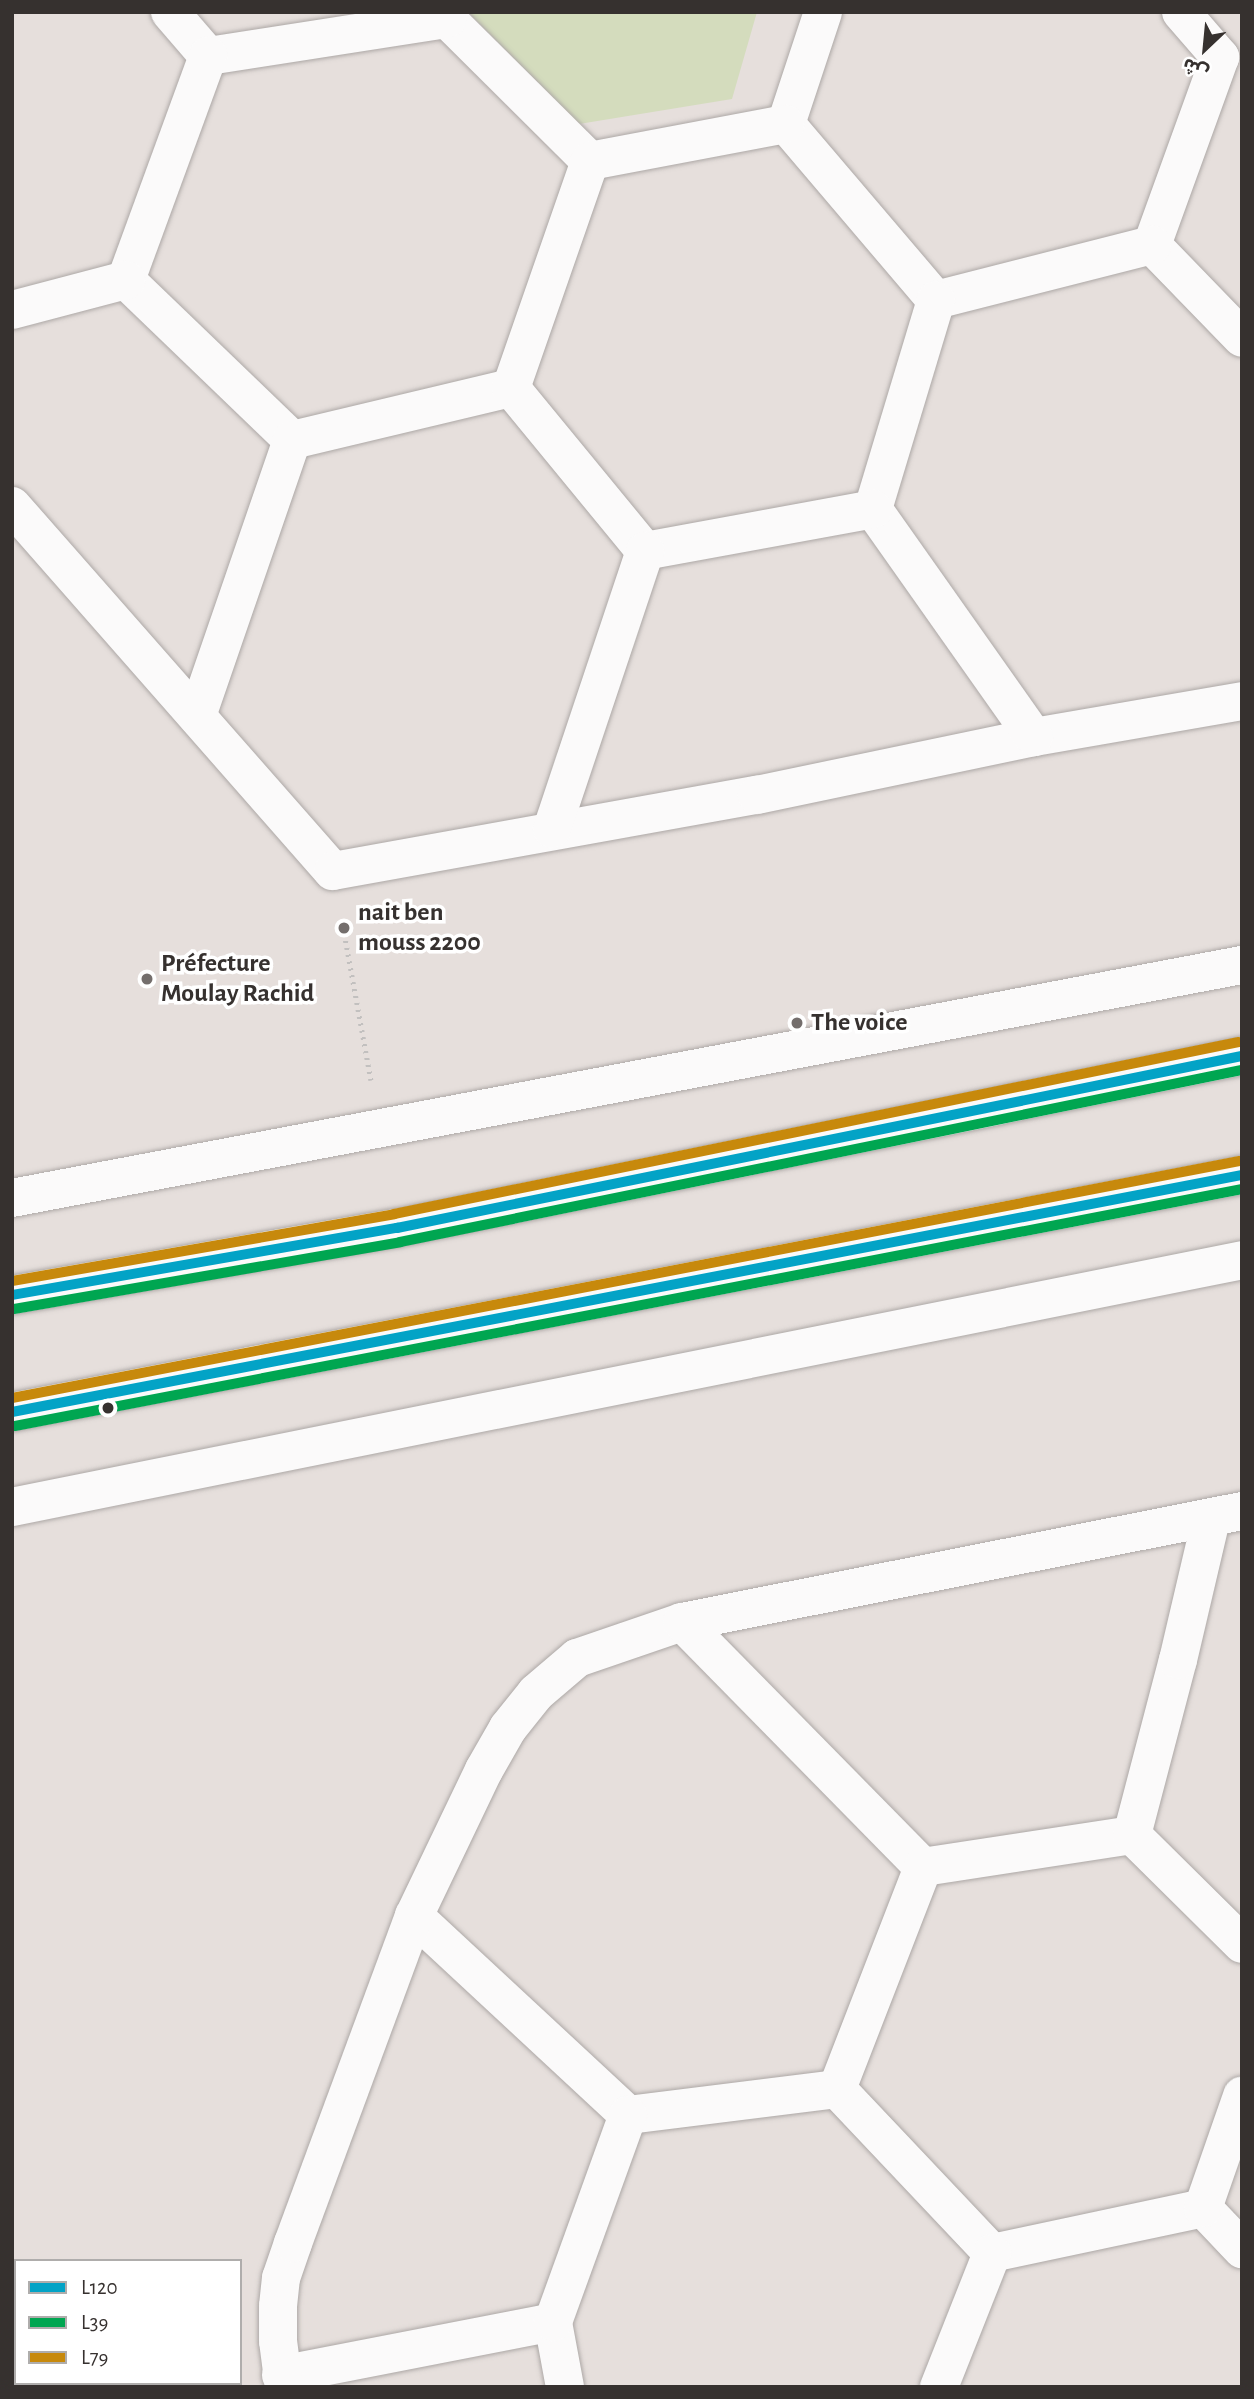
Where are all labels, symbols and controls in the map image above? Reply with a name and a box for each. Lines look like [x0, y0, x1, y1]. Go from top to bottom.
north arrow [1170, 14, 1240, 84]
text: ش [1180, 54, 1211, 83]
place label: nait ben mouss 2200 [358, 897, 481, 958]
marker: nait ben mouss 2200 [336, 920, 352, 936]
place label: Préfecture Moulay Rachid [161, 948, 314, 1010]
marker: Préfecture Moulay Rachid [139, 971, 155, 987]
place label: The voice [811, 1007, 907, 1039]
marker: The voice [789, 1015, 805, 1031]
unlabelled marker [101, 1401, 115, 1415]
legend [14, 2259, 242, 2385]
text: L120 [81, 2277, 118, 2298]
text: L39 [81, 2312, 108, 2333]
text: L79 [81, 2347, 108, 2368]

